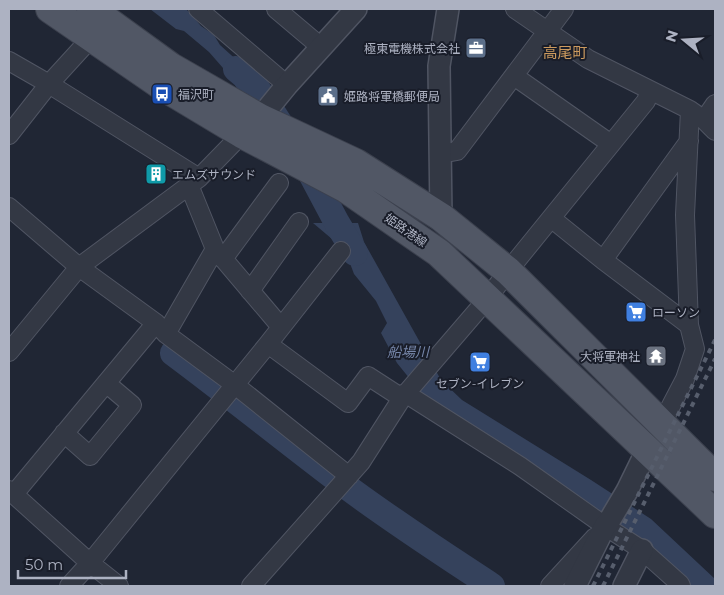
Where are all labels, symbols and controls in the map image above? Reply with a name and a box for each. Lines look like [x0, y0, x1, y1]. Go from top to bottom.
north arrow [659, 15, 709, 65]
text: N [661, 28, 682, 44]
office icon: 極東電機株式会社 [464, 36, 488, 60]
place label: 極東電機株式会社 [364, 41, 460, 56]
district label: 高尾町 [542, 43, 588, 62]
bus stop icon: 福沢町 [150, 82, 174, 106]
public building icon: 姫路将軍橋郵便局 [316, 84, 340, 108]
place label: 福沢町 [178, 87, 214, 102]
place label: 姫路将軍橋郵便局 [344, 89, 440, 104]
building icon: エムズサウンド [144, 162, 168, 186]
place label: エムズサウンド [172, 167, 256, 182]
street label: 姫路港線 [382, 210, 430, 250]
supermarket icon: ローソン [624, 300, 648, 324]
place label: ローソン [652, 305, 700, 320]
water label: 船場川 [387, 343, 431, 361]
temple icon: 大将軍神社 [644, 344, 668, 368]
place label: 大将軍神社 [580, 349, 640, 364]
supermarket icon: セブン-イレブン [468, 350, 492, 374]
place label: セブン-イレブン [436, 376, 524, 391]
scale bar [18, 548, 125, 580]
text: 50 m [25, 555, 63, 574]

